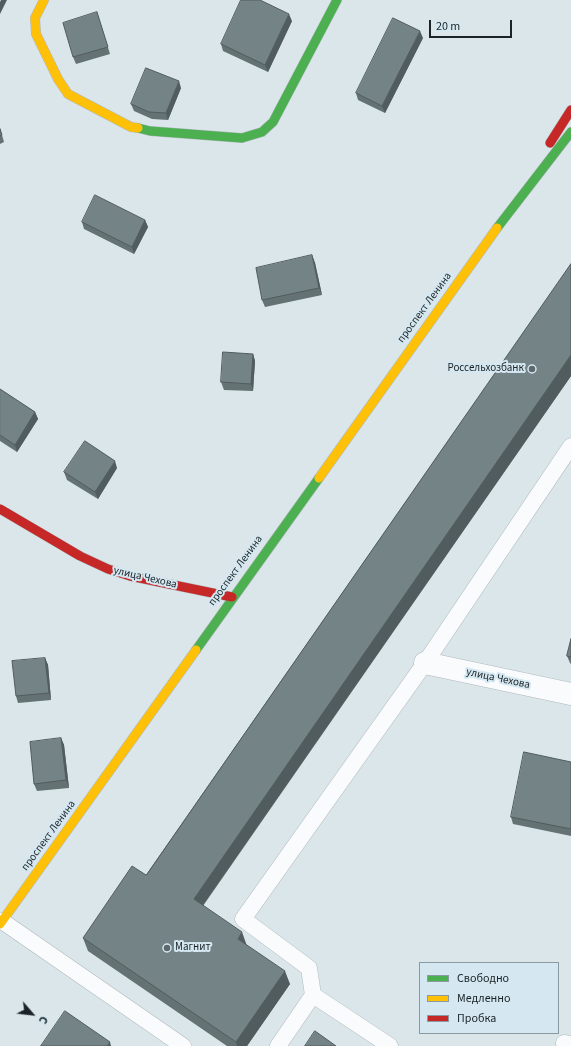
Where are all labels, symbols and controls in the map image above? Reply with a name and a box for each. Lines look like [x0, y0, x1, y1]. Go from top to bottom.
scale bar [431, 12, 514, 38]
text: 20 m [436, 18, 460, 35]
street label: проспект Ленина [395, 270, 455, 346]
place label: Россельхозбанк [447, 362, 524, 376]
marker: Россельхозбанк [527, 364, 537, 374]
street label: проспект Ленина [206, 533, 266, 609]
street label: улица Чехова [112, 564, 178, 592]
street label: улица Чехова [465, 666, 531, 692]
street label: проспект Ленина [19, 798, 79, 874]
place label: Магнит [175, 941, 211, 955]
marker: Магнит [162, 943, 172, 953]
legend [419, 962, 559, 1034]
text: Свободно [457, 970, 509, 987]
text: Медленно [457, 990, 511, 1007]
north arrow [12, 994, 52, 1034]
text: Пробка [457, 1010, 496, 1027]
text: С [35, 1014, 51, 1026]

